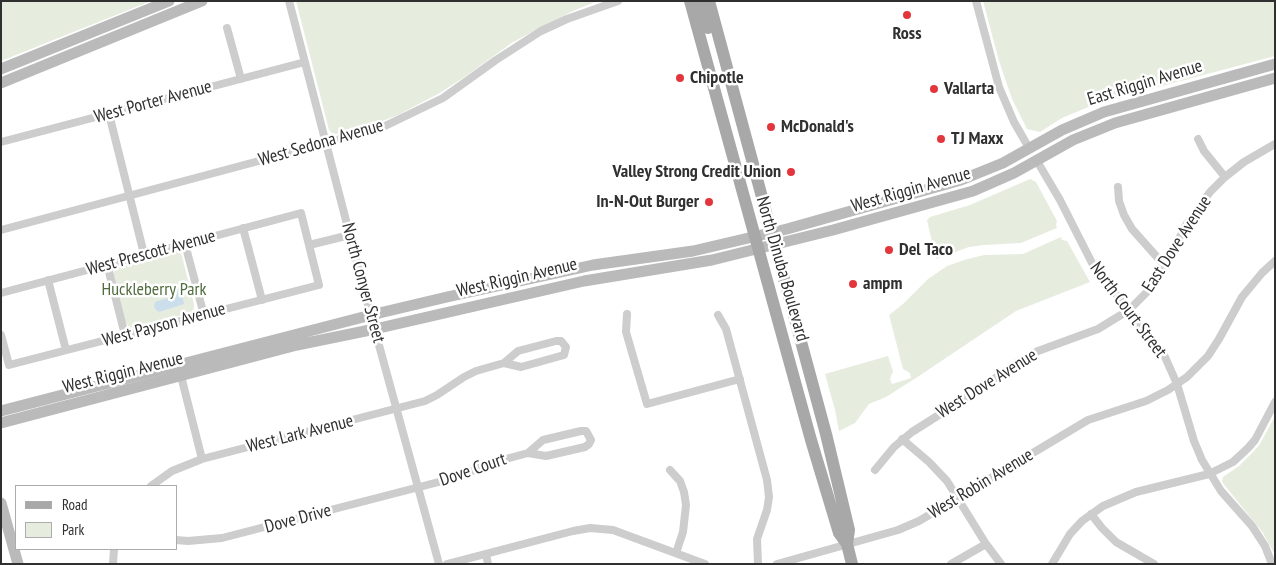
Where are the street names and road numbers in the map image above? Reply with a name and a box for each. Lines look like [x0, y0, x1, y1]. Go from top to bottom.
street label: East Riggin Avenue [1085, 55, 1205, 111]
street label: West Porter Avenue [92, 76, 214, 128]
street label: West Sedona Avenue [256, 115, 386, 171]
street label: West Riggin Avenue [849, 163, 973, 217]
street label: East Dove Avenue [1138, 192, 1216, 296]
street label: North Dinuba Boulevard [751, 194, 813, 344]
street label: North Conyer Street [337, 221, 389, 345]
street label: West Prescott Avenue [84, 225, 218, 281]
street label: West Riggin Avenue [455, 254, 579, 302]
street label: North Court Street [1085, 258, 1171, 362]
street label: West Payson Avenue [100, 298, 228, 352]
street label: West Dove Avenue [933, 344, 1041, 424]
street label: West Riggin Avenue [61, 348, 185, 398]
street label: West Lark Avenue [244, 410, 356, 458]
street label: West Robin Avenue [925, 444, 1037, 524]
street label: Dove Court [437, 449, 509, 491]
street label: Dove Drive [262, 500, 334, 538]

